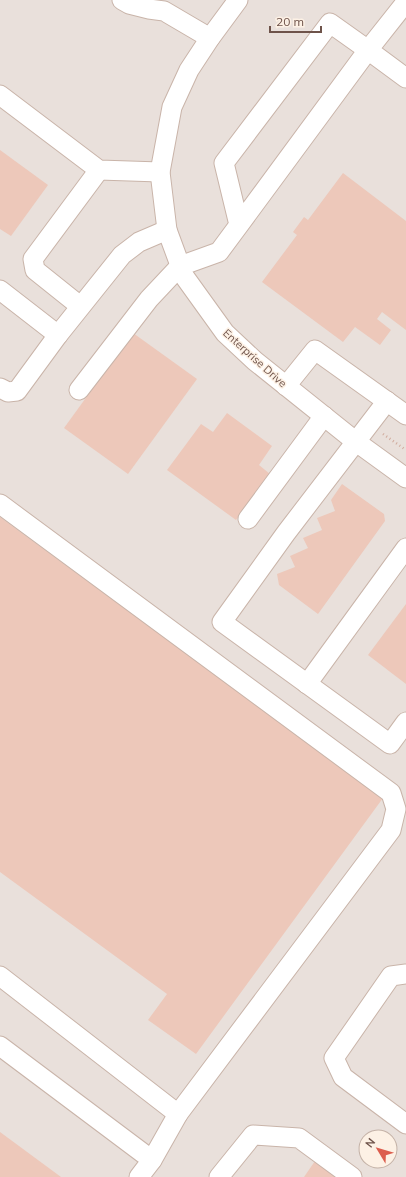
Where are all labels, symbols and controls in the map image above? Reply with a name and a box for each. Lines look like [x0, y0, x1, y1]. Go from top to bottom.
scale bar [270, 8, 321, 34]
text: 20 m [276, 14, 304, 29]
street label: Enterprise Drive [220, 326, 290, 390]
north arrow [358, 1129, 398, 1169]
text: N [362, 1135, 378, 1150]

